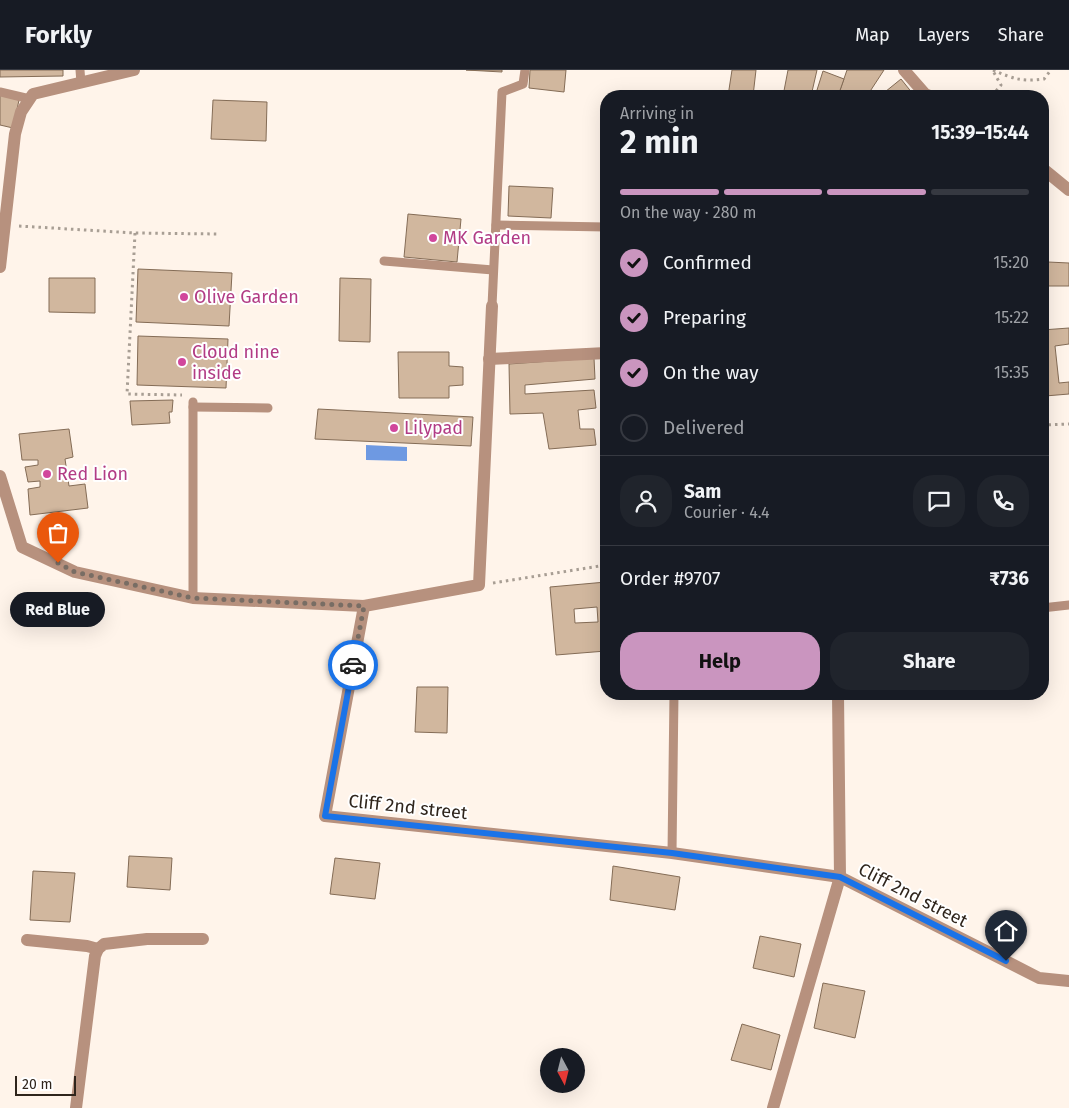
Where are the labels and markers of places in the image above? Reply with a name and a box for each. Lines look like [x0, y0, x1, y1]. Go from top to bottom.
place label: MK Garden [443, 227, 531, 249]
marker: MK Garden [427, 232, 439, 244]
place label: Olive Garden [194, 286, 299, 308]
marker: Olive Garden [178, 291, 190, 303]
place label: Cloud nine inside [192, 341, 280, 384]
marker: Cloud nine inside [176, 356, 188, 368]
place label: Lilypad [404, 417, 463, 439]
marker: Lilypad [388, 422, 400, 434]
place label: Red Lion [57, 463, 128, 485]
marker: Red Lion [41, 468, 53, 480]
pin [37, 512, 79, 563]
callout: Red Blue [10, 593, 106, 628]
pin [985, 910, 1027, 961]

